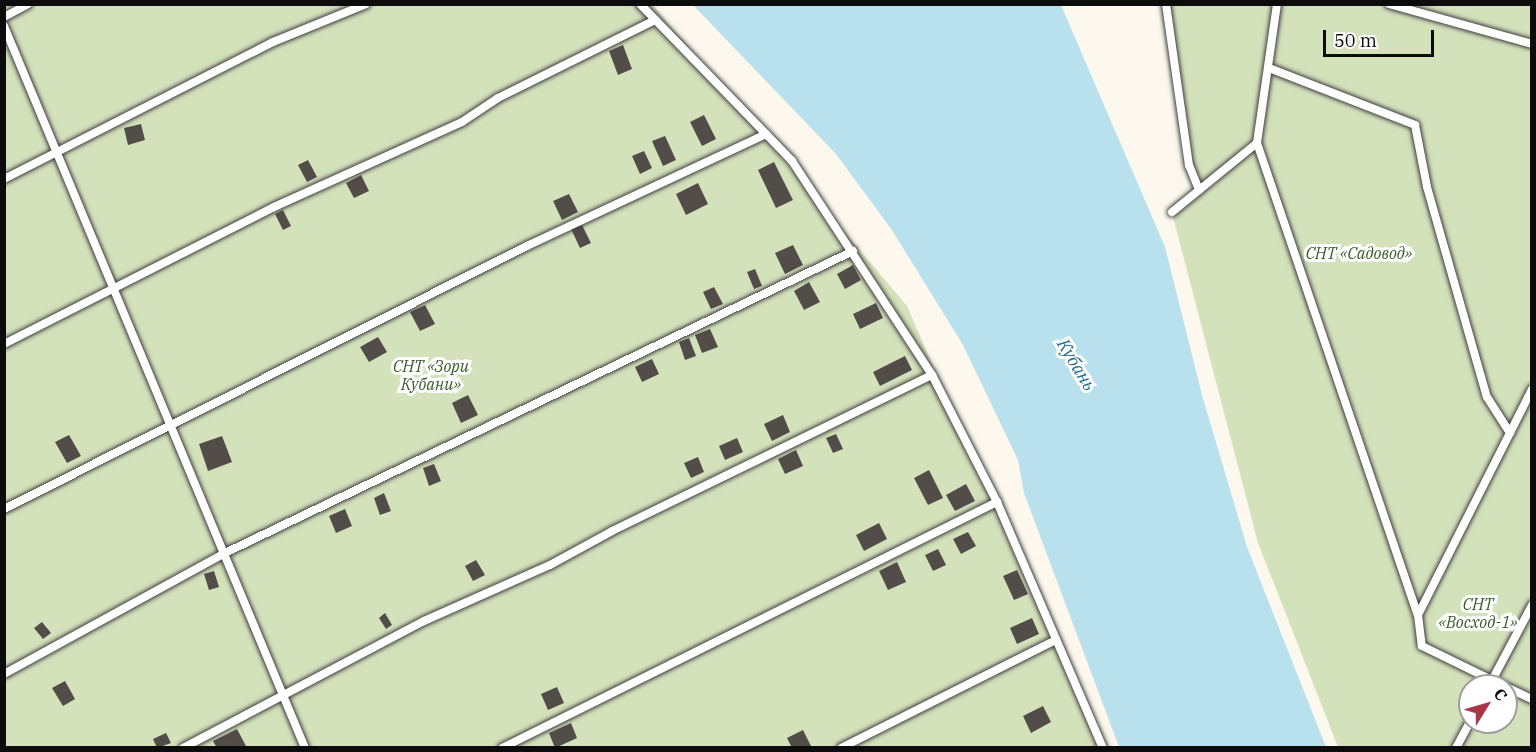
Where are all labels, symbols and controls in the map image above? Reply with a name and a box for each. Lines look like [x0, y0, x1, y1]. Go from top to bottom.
scale bar [1326, 18, 1437, 56]
text: 50 m [1334, 29, 1377, 52]
park label: СНТ «Садовод» [1306, 243, 1412, 263]
water label: Кубань [1052, 335, 1100, 395]
park label: СНТ «Зори Кубани» [393, 356, 469, 394]
park label: СНТ «Восход-1» [1438, 594, 1518, 632]
north arrow [1458, 674, 1518, 734]
text: С [1490, 684, 1512, 705]

